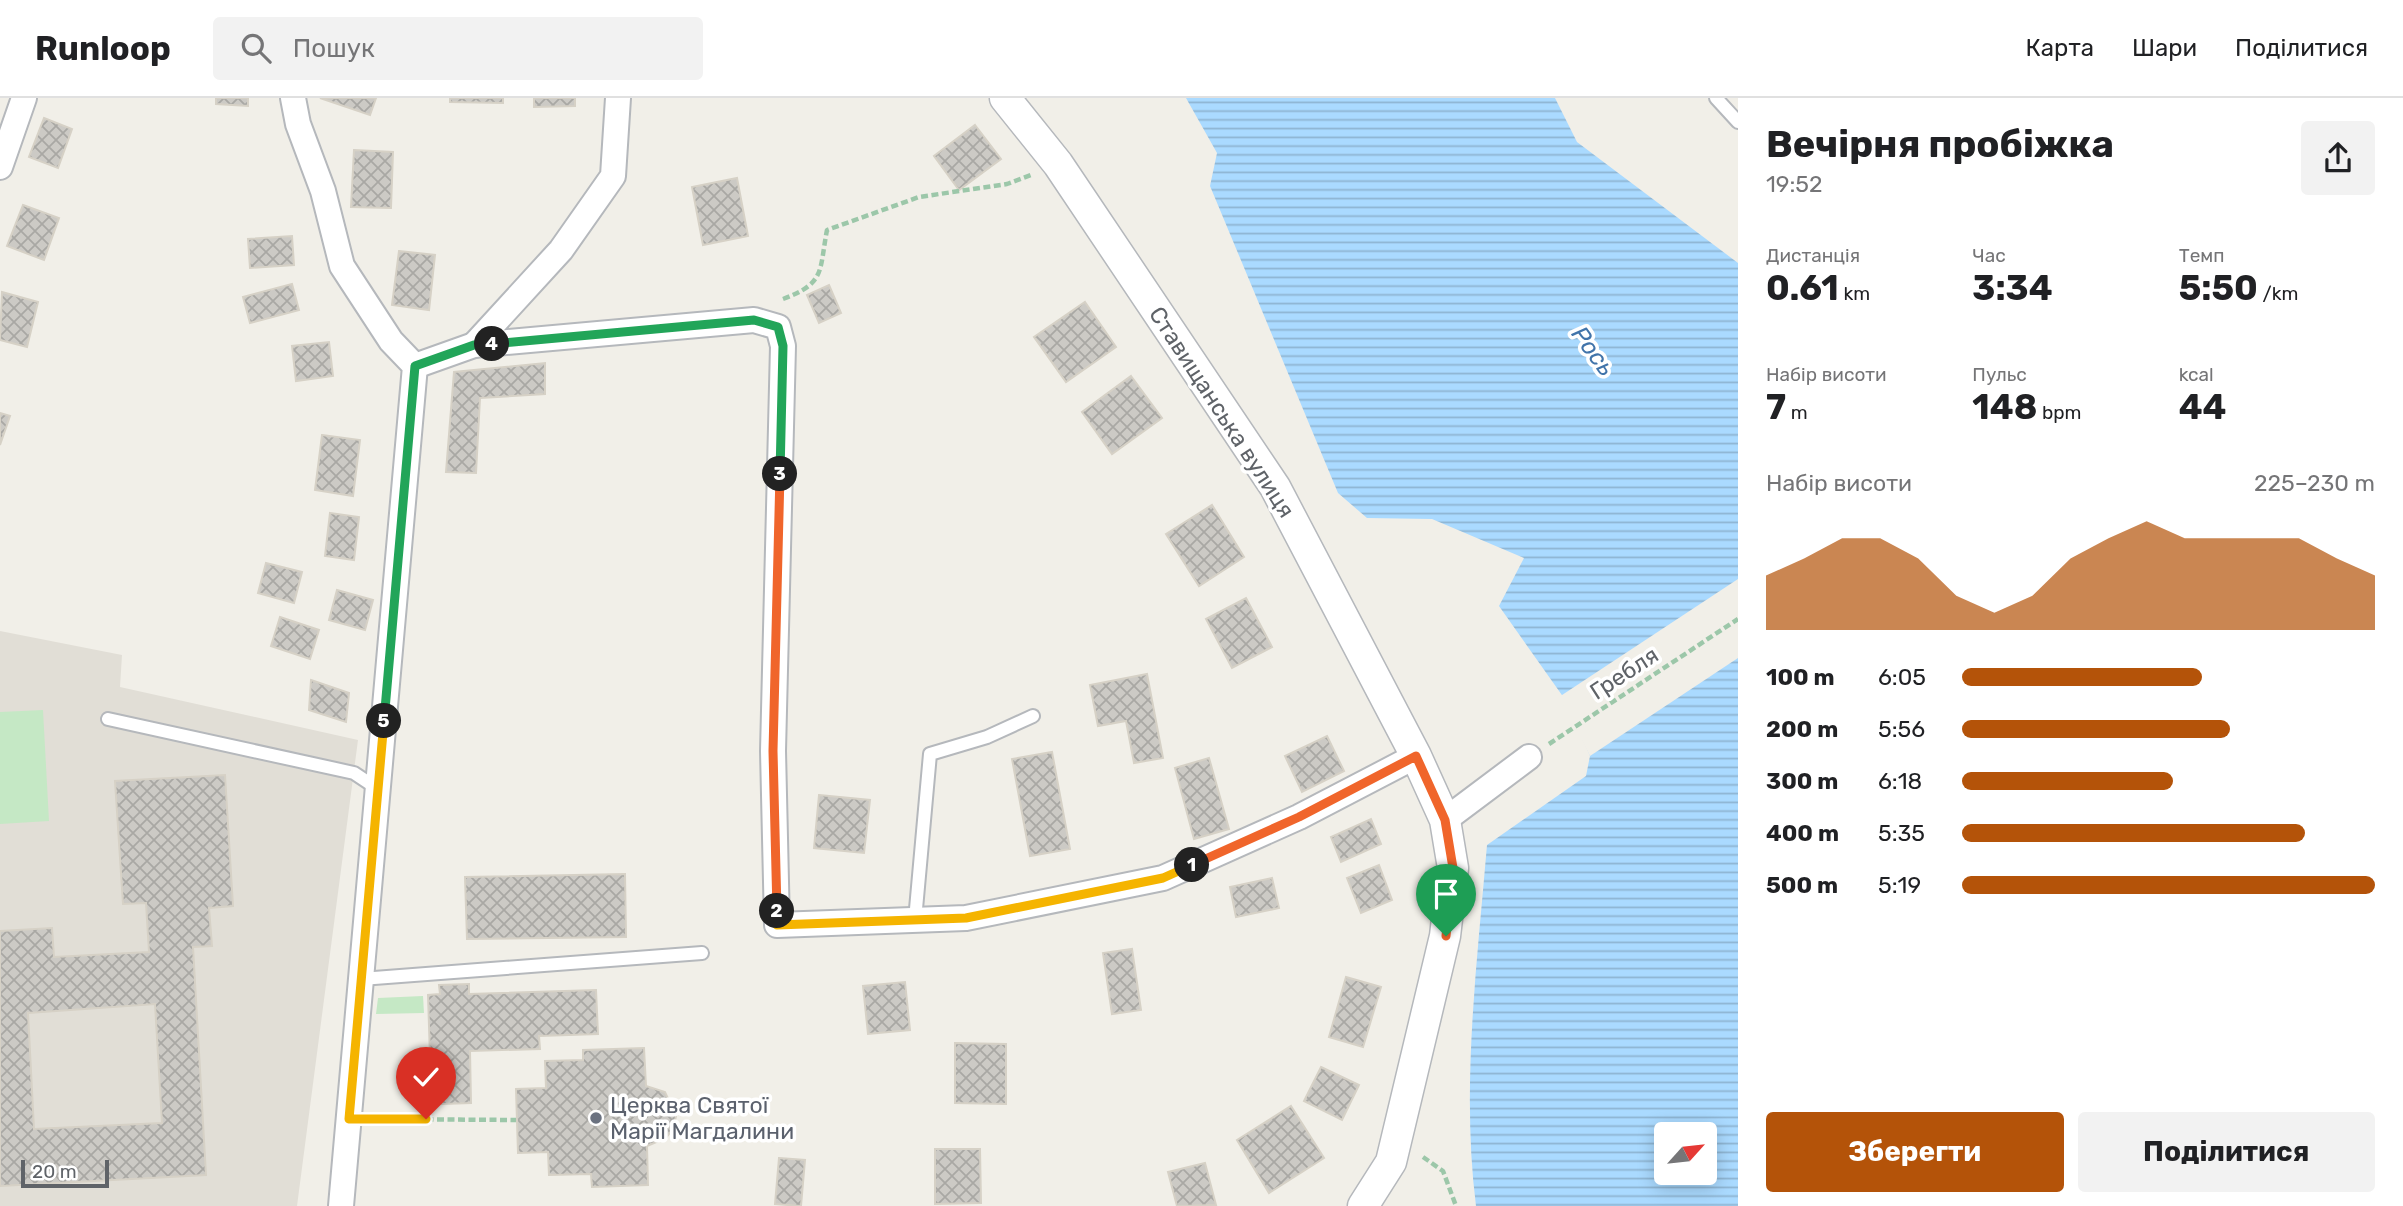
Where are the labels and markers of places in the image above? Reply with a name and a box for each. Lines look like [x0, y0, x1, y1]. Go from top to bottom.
pin: 4 [475, 327, 510, 362]
pin: 3 [762, 456, 798, 492]
pin: 5 [366, 704, 402, 738]
pin: 1 [1174, 848, 1210, 882]
pin [1416, 864, 1476, 936]
pin: 2 [760, 894, 794, 928]
pin [396, 1047, 456, 1119]
place label: Церква Святої Марії Магдалини [610, 1091, 794, 1145]
marker: Церква Святої Марії Магдалини [588, 1110, 604, 1126]

